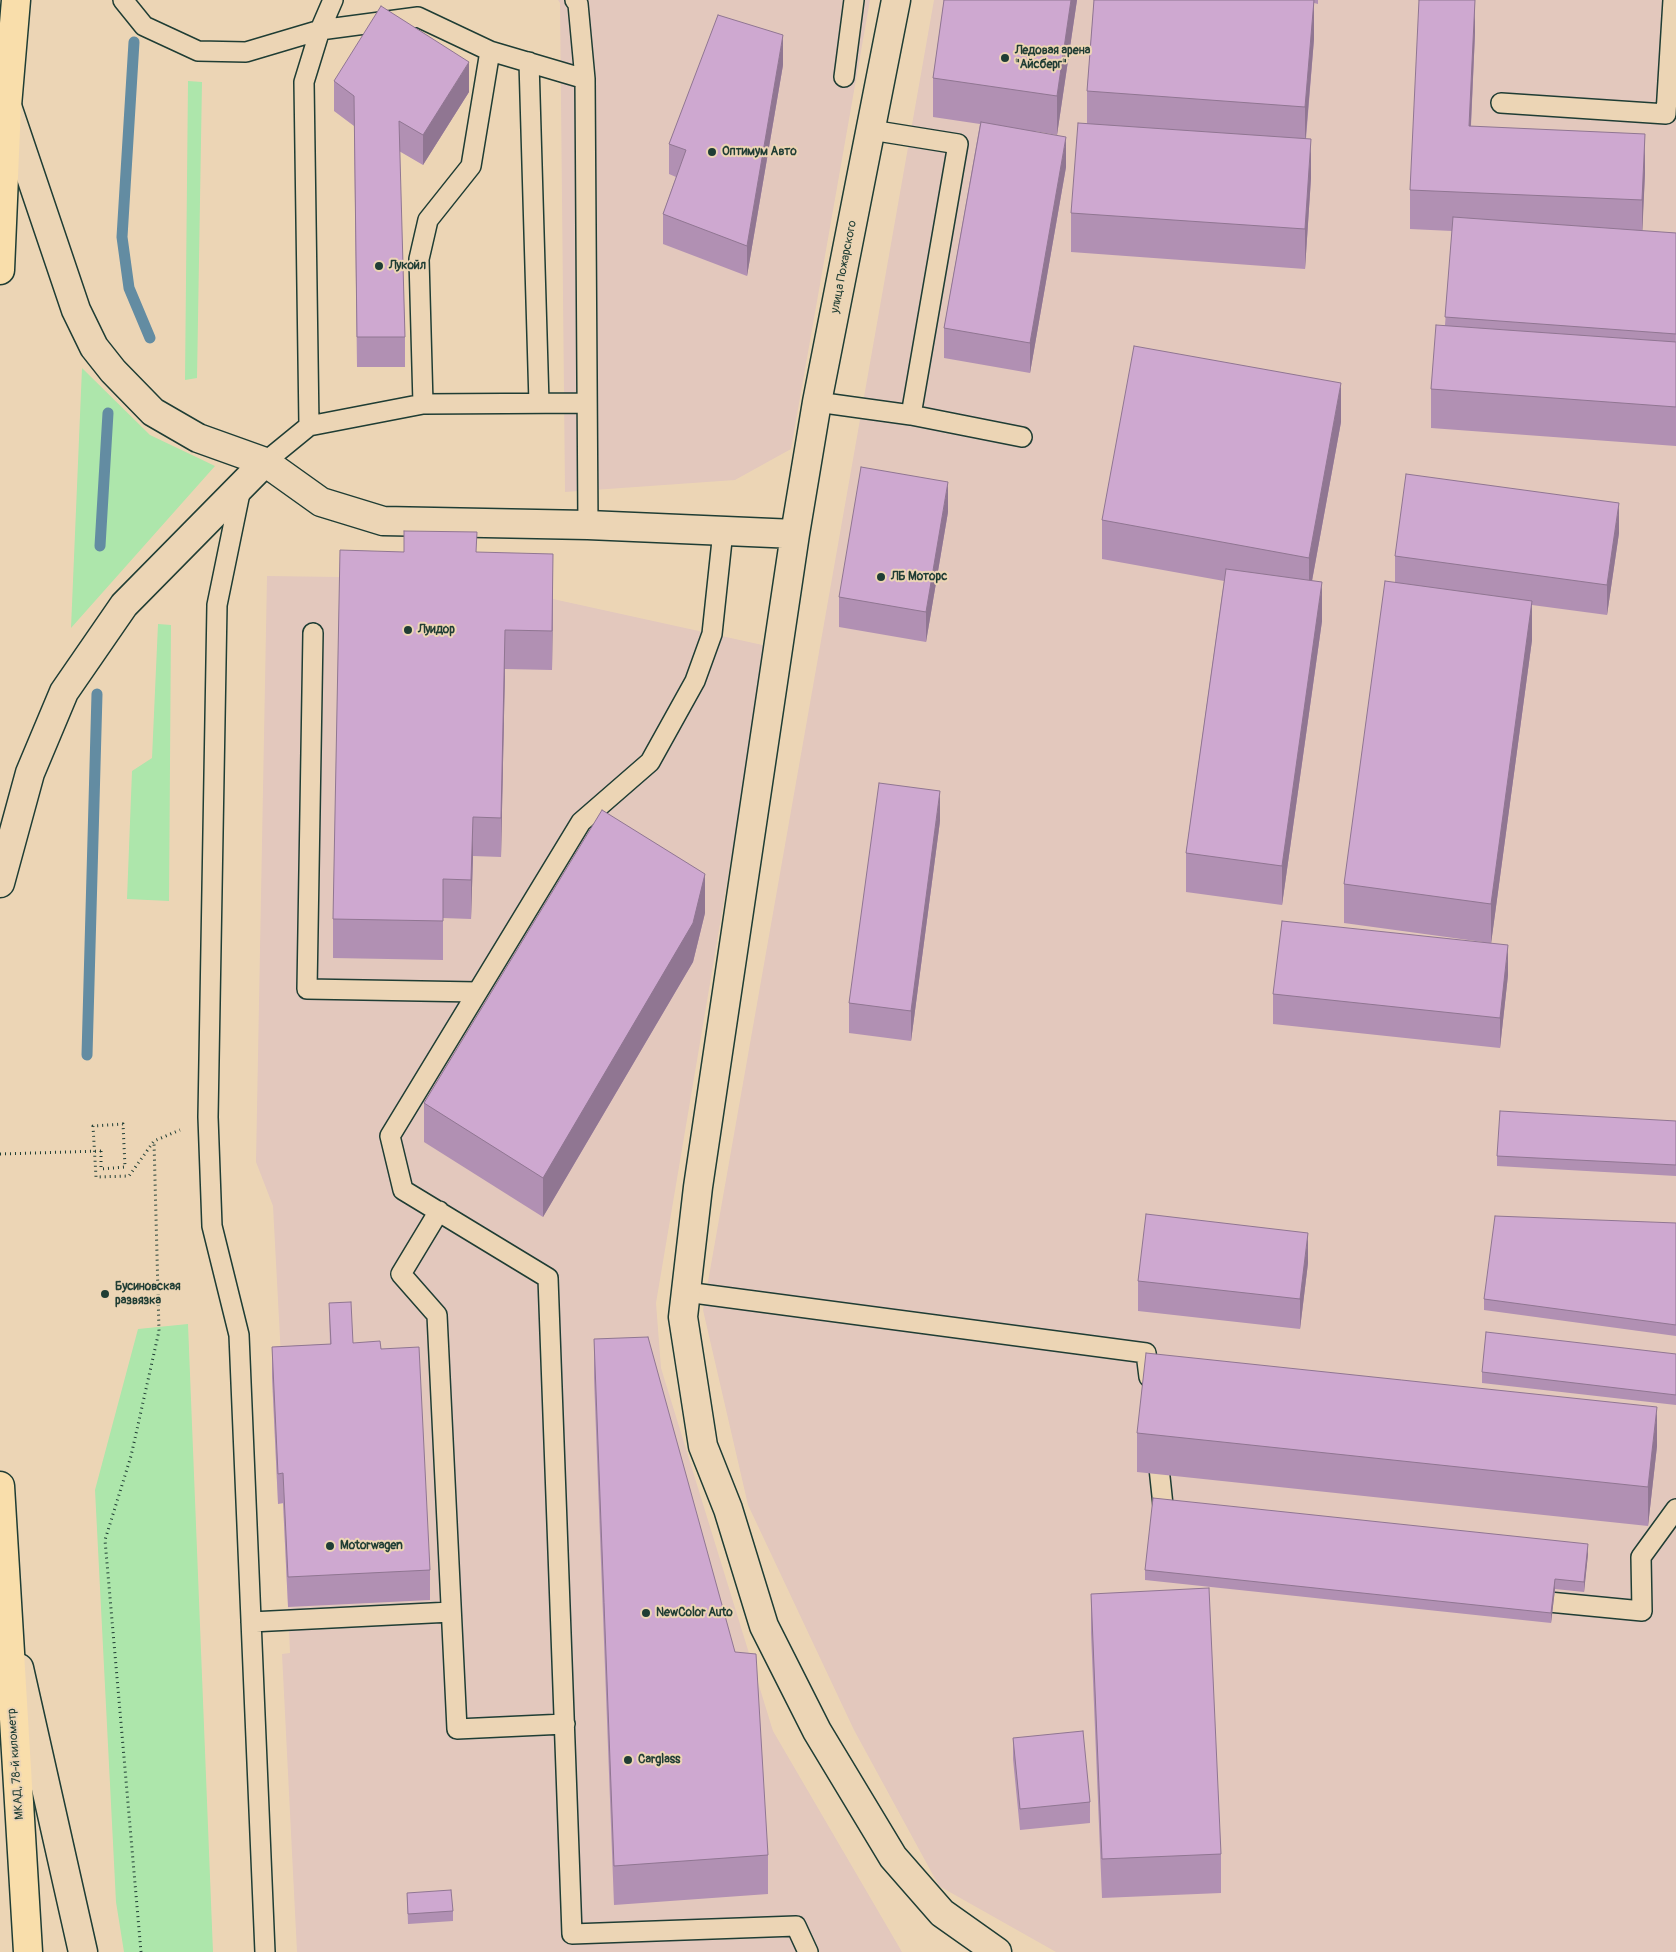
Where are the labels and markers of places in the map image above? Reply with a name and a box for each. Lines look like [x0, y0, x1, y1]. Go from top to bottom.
place label: Ледовая арена "Айсберг" [1015, 44, 1090, 72]
marker: Ледовая арена "Айсберг" [999, 52, 1011, 64]
place label: Оптимум Авто [722, 145, 797, 159]
marker: Оптимум Авто [706, 146, 718, 158]
place label: Лукойл [389, 259, 426, 273]
marker: Лукойл [373, 260, 385, 272]
place label: ЛБ Моторс [891, 570, 947, 584]
marker: ЛБ Моторс [875, 571, 887, 583]
place label: Луидор [418, 623, 455, 637]
marker: Луидор [402, 624, 414, 636]
place label: Бусиновская развязка [115, 1280, 181, 1308]
marker: Бусиновская развязка [99, 1288, 111, 1300]
place label: Motorwagen [340, 1539, 403, 1553]
marker: Motorwagen [324, 1540, 336, 1552]
place label: NewColor Auto [656, 1606, 733, 1620]
marker: NewColor Auto [640, 1607, 652, 1619]
place label: Carglass [638, 1753, 680, 1767]
marker: Carglass [622, 1754, 634, 1766]

